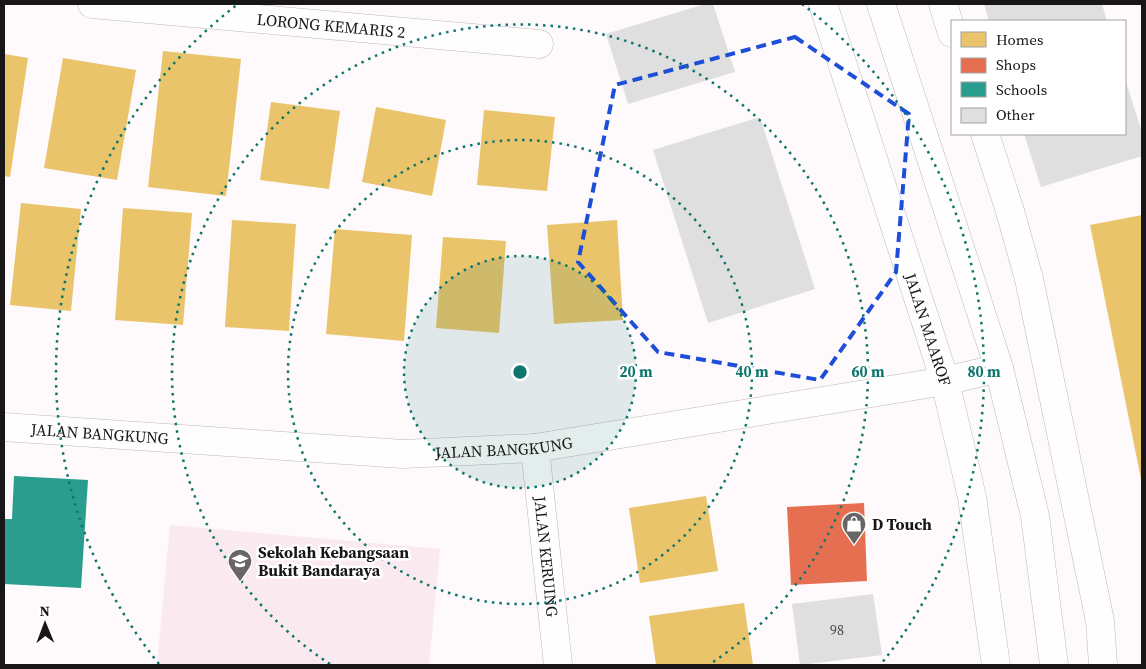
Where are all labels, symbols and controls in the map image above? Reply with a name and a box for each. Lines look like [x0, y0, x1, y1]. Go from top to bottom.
street label: LORONG KEMARIS 2 [256, 8, 406, 43]
legend [951, 20, 1126, 135]
text: Homes [996, 29, 1043, 50]
text: Shops [996, 54, 1036, 75]
text: Schools [996, 79, 1047, 100]
text: Other [996, 104, 1035, 125]
street label: JALAN MAAROF [899, 269, 957, 389]
text: 20 m [619, 361, 653, 382]
text: 40 m [735, 361, 769, 382]
text: 60 m [851, 361, 885, 382]
text: 80 m [967, 361, 1001, 382]
centre of rings [511, 363, 529, 381]
street label: JALAN BANGKUNG [29, 418, 169, 449]
street label: JALAN BANGKUNG [434, 431, 574, 464]
street label: JALAN KERUING [529, 494, 564, 618]
shop icon: D Touch [841, 511, 867, 545]
place label: D Touch [872, 513, 932, 535]
place label: Sekolah Kebangsaan Bukit Bandaraya [258, 541, 409, 581]
school or university icon: Sekolah Kebangsaan Bukit Bandaraya [227, 548, 253, 582]
north arrow [20, 599, 70, 649]
text: N [39, 601, 50, 621]
house number: 98 [830, 620, 844, 640]

